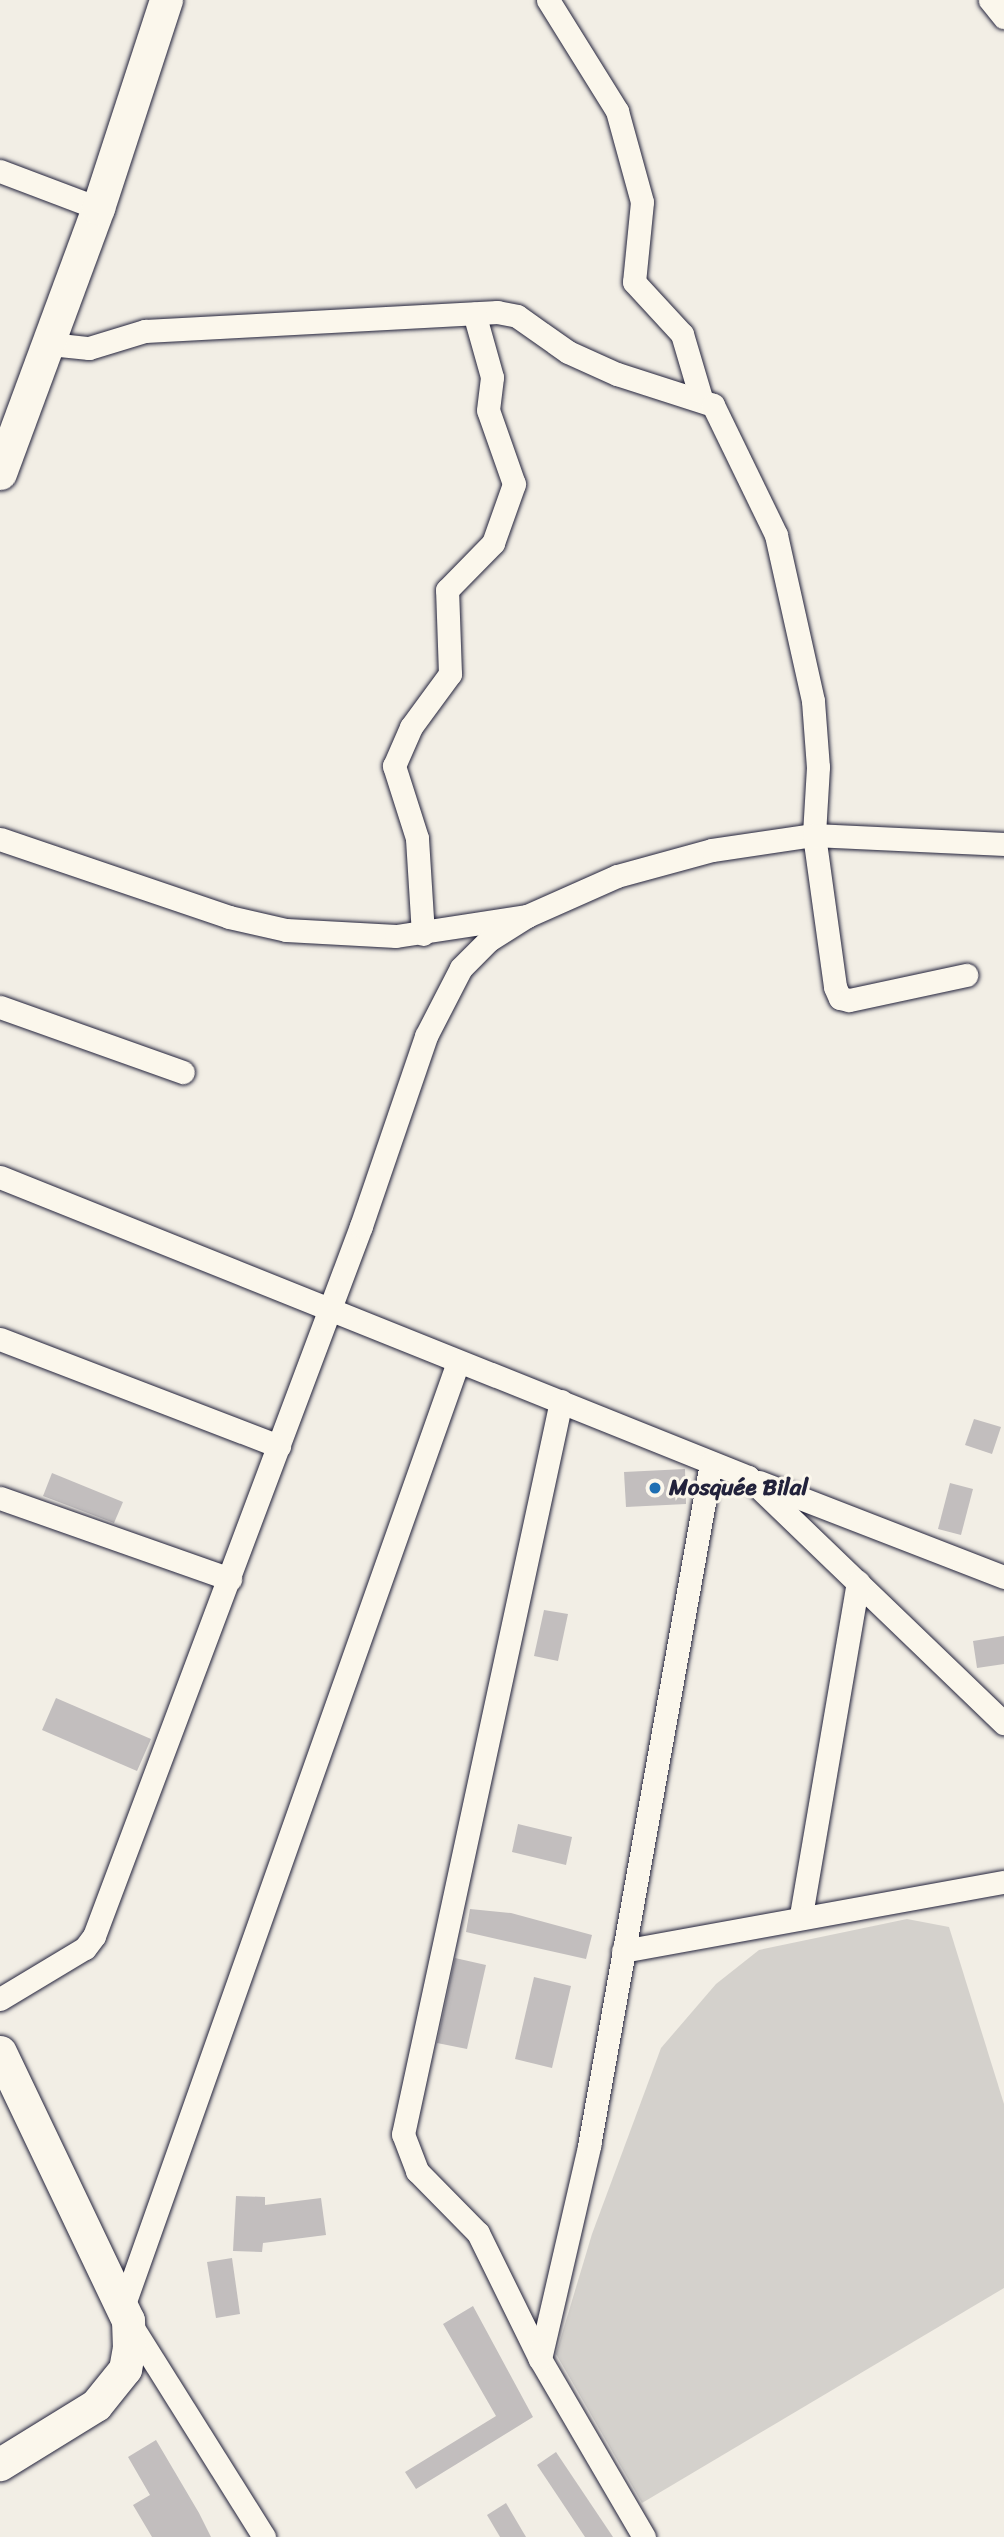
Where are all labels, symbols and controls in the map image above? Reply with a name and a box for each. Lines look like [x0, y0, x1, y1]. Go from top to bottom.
place label: Mosquée Bilal [669, 1474, 808, 1502]
marker: Mosquée Bilal [647, 1480, 663, 1496]

